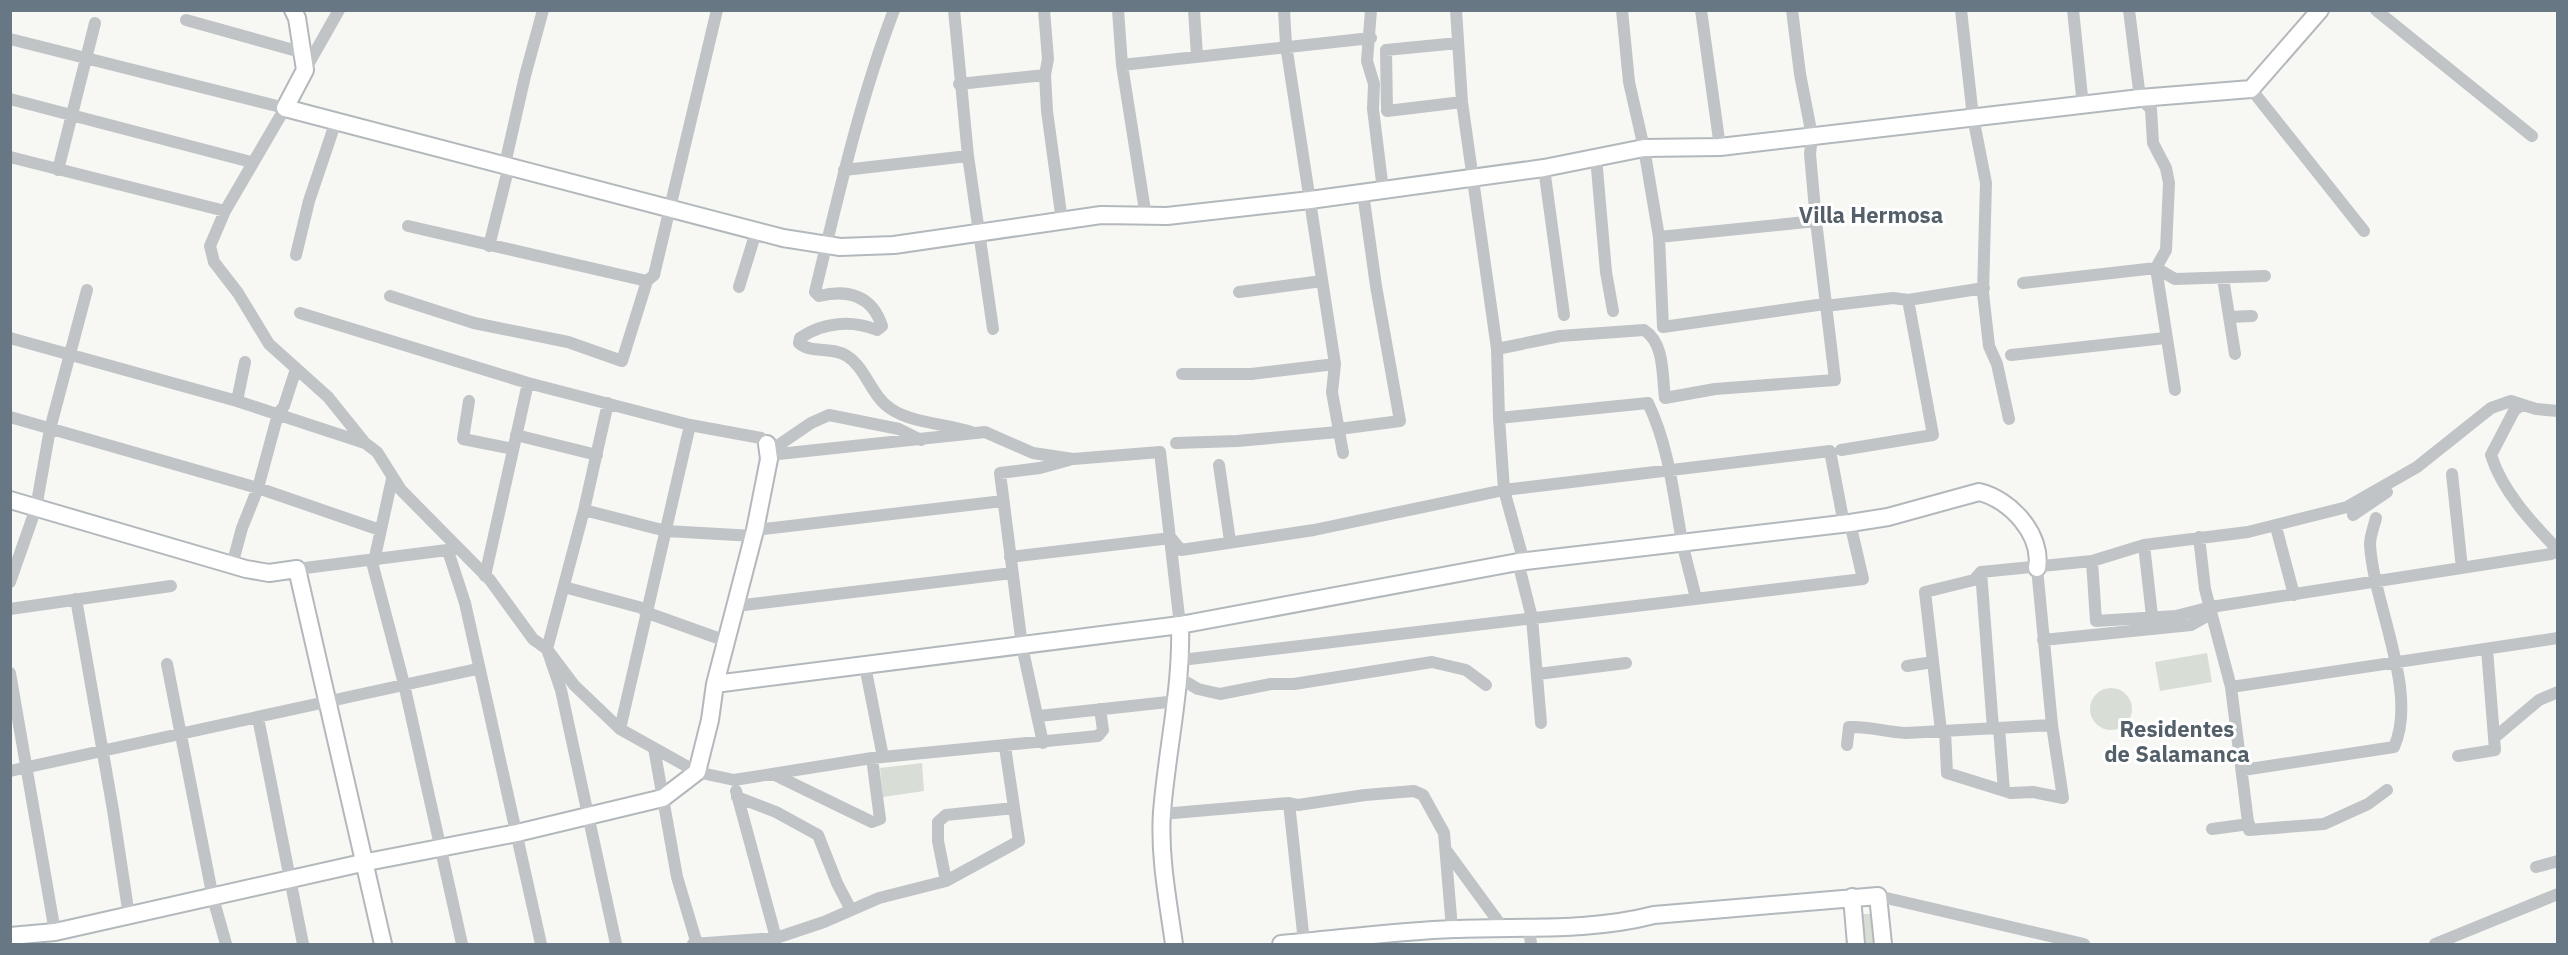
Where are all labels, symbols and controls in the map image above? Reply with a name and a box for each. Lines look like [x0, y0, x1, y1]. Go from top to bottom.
district label: Villa Hermosa [1799, 200, 1943, 229]
district label: Residentes de Salamanca [2104, 714, 2250, 768]

